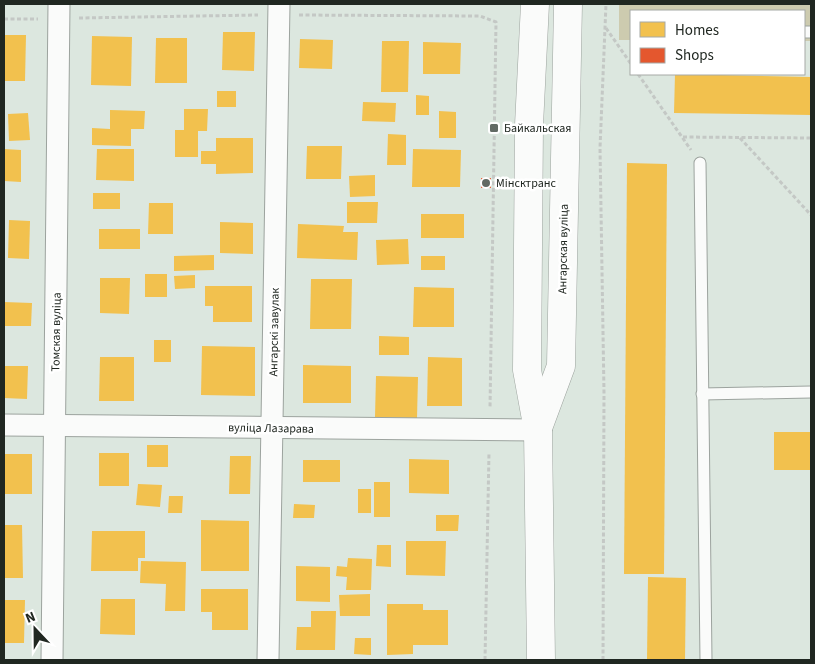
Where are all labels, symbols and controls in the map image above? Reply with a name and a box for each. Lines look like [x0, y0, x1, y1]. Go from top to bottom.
legend [630, 10, 805, 75]
text: Homes [675, 20, 719, 41]
text: Shops [675, 45, 714, 66]
place label: Байкальская [504, 120, 571, 137]
marker: Байкальская [488, 122, 500, 134]
place label: Мінсктранс [496, 175, 556, 192]
marker: Мінсктранс [480, 177, 492, 189]
street label: Ангарская вуліца [554, 204, 573, 294]
street label: Ангарскі завулак [265, 287, 284, 377]
street label: Томская вуліца [47, 292, 66, 372]
street label: вуліца Лазарава [228, 419, 314, 438]
north arrow [10, 604, 60, 654]
text: N [22, 607, 39, 629]

